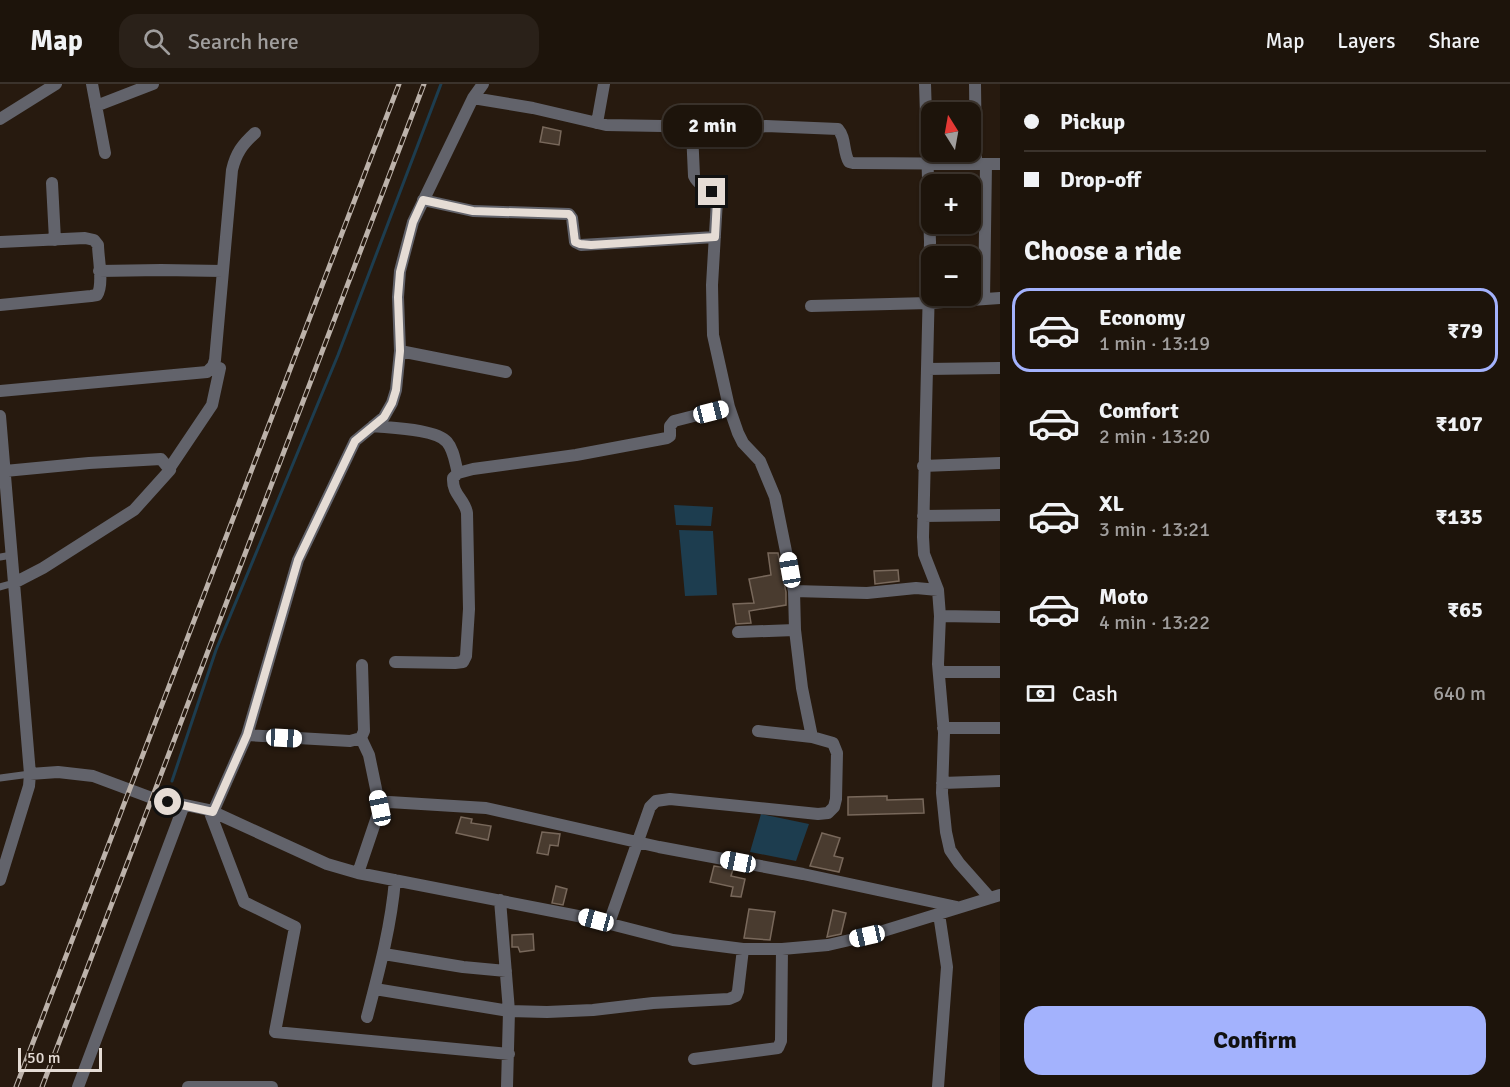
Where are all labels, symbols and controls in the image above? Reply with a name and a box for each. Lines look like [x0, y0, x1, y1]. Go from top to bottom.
search box [119, 14, 539, 68]
text: Map [30, 24, 83, 58]
icon: search [140, 25, 173, 58]
text: Search here [188, 28, 299, 55]
text: Map [1266, 28, 1304, 54]
text: Layers [1337, 28, 1395, 54]
text: Share [1428, 28, 1480, 54]
north arrow [921, 102, 981, 162]
map controls [921, 102, 981, 306]
callout: 2 min [662, 105, 762, 147]
text: Pickup [1060, 108, 1125, 135]
text: 2 min [688, 113, 737, 138]
text: Drop-off [1060, 166, 1141, 193]
button: + [921, 174, 981, 234]
route end [698, 178, 725, 205]
text: Choose a ride [1024, 235, 1182, 268]
button: − [921, 246, 981, 306]
icon: car [1027, 303, 1081, 357]
text: Economy [1099, 304, 1185, 331]
text: ₹79 [1447, 317, 1483, 344]
text: 1 min · 13:19 [1099, 331, 1210, 356]
icon: car [1027, 396, 1081, 450]
text: Comfort [1099, 397, 1179, 424]
car [691, 399, 731, 425]
text: ₹107 [1435, 410, 1483, 437]
text: 2 min · 13:20 [1099, 424, 1210, 449]
icon: car [1027, 489, 1081, 543]
text: XL [1099, 490, 1124, 517]
text: ₹135 [1435, 503, 1483, 530]
text: 3 min · 13:21 [1099, 517, 1210, 542]
car [778, 551, 802, 589]
icon: car [1027, 582, 1081, 636]
text: Moto [1099, 583, 1148, 610]
text: ₹65 [1447, 596, 1483, 623]
text: 4 min · 13:22 [1099, 610, 1210, 635]
icon: cash [1024, 677, 1057, 710]
text: Cash [1072, 680, 1118, 707]
text: 640 m [1433, 681, 1486, 706]
car [266, 728, 302, 748]
route start [154, 788, 181, 815]
car [367, 789, 393, 827]
car [719, 850, 757, 874]
car [576, 907, 616, 933]
car [847, 923, 887, 949]
button: Confirm [1024, 1006, 1486, 1075]
scale bar [18, 1045, 102, 1072]
text: 50 m [27, 1048, 61, 1068]

